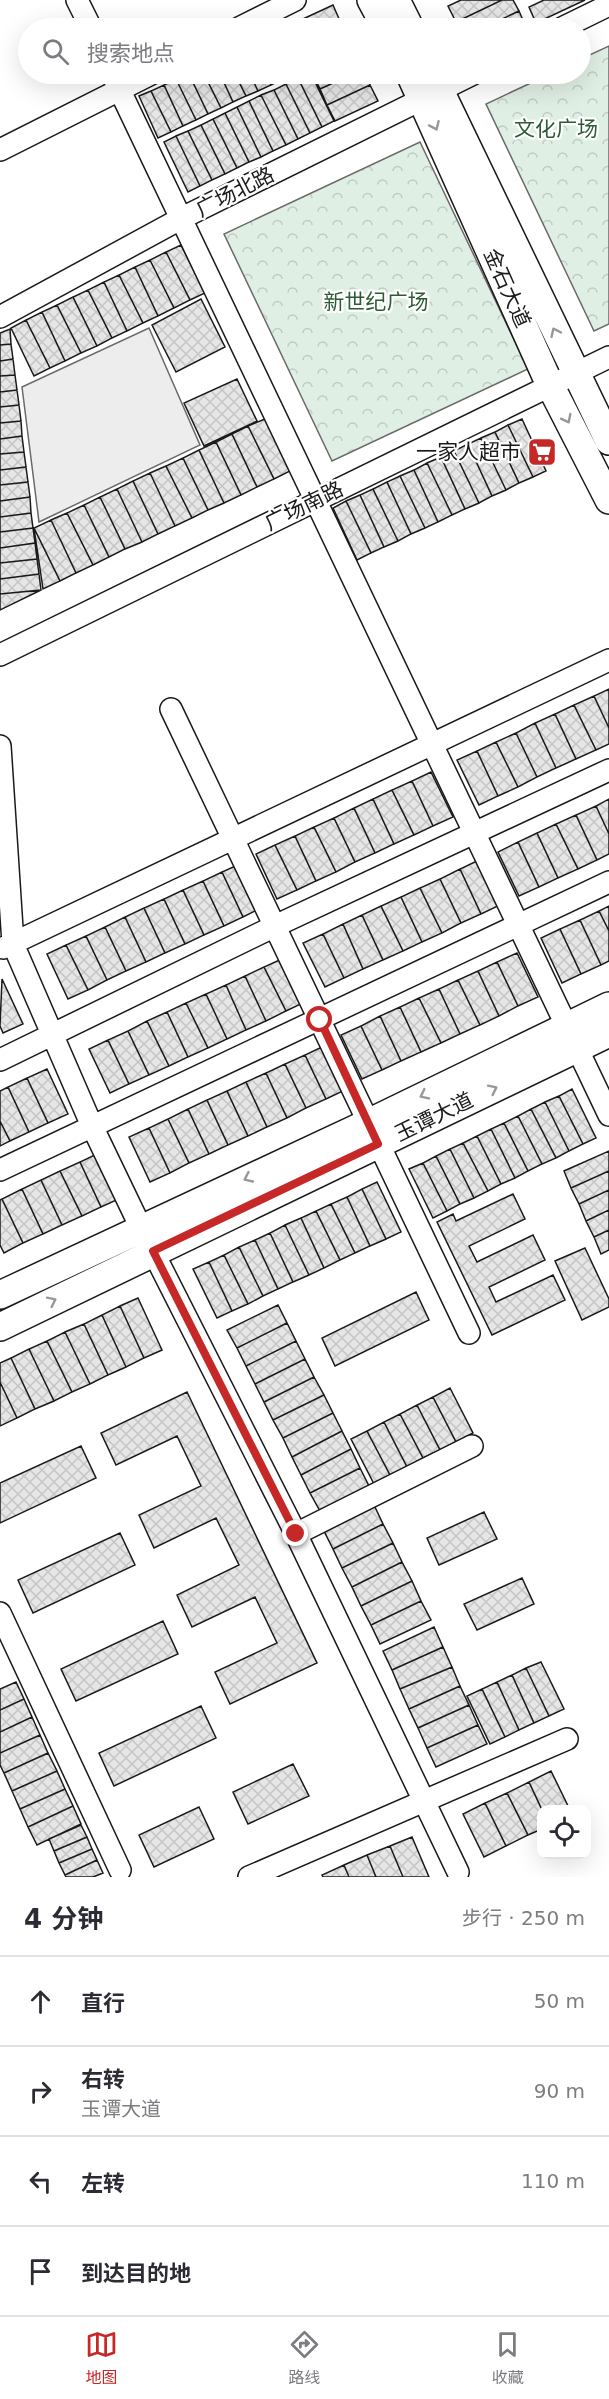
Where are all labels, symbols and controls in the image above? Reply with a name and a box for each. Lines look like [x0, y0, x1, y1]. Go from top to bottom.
search box [18, 18, 591, 84]
icon: search [39, 35, 72, 68]
text: 搜索地点 [87, 41, 175, 66]
park label: 文化广场 [514, 117, 598, 141]
one-way arrow [428, 120, 440, 131]
street label: 广场北路 [192, 162, 278, 222]
street label: 金石大道 [479, 245, 535, 331]
park label: 新世纪广场 [324, 290, 429, 314]
one-way arrow [551, 327, 563, 338]
one-way arrow [560, 412, 572, 423]
supermarket icon: 一家人超市 [526, 436, 558, 468]
place label: 一家人超市 [416, 440, 521, 464]
street label: 广场南路 [261, 477, 347, 535]
route start [306, 1006, 332, 1032]
one-way arrow [486, 1084, 497, 1096]
street label: 玉谭大道 [391, 1088, 477, 1146]
one-way arrow [419, 1088, 430, 1100]
one-way arrow [243, 1171, 254, 1183]
one-way arrow [46, 1297, 57, 1308]
route end [282, 1520, 308, 1546]
map controls [537, 1805, 591, 1859]
button: locate [537, 1805, 591, 1859]
text: 4 分钟 [24, 1904, 103, 1934]
text: 步行 · 250 m [462, 1906, 585, 1930]
icon: ahead [24, 1985, 57, 2018]
text: 50 m [534, 1989, 585, 2013]
text: 直行 [81, 1991, 125, 2016]
text: 右转 [81, 2067, 125, 2092]
icon: right [24, 2075, 57, 2108]
text: 90 m [534, 2079, 585, 2103]
text: 玉谭大道 [81, 2097, 161, 2121]
icon: left [24, 2165, 57, 2198]
text: 110 m [521, 2169, 585, 2193]
text: 左转 [81, 2171, 125, 2196]
icon: arrive [24, 2255, 57, 2288]
text: 到达目的地 [81, 2261, 191, 2286]
tab: 地图 [85, 2328, 118, 2388]
tab: 路线 [288, 2328, 321, 2388]
tab: 收藏 [491, 2328, 524, 2388]

